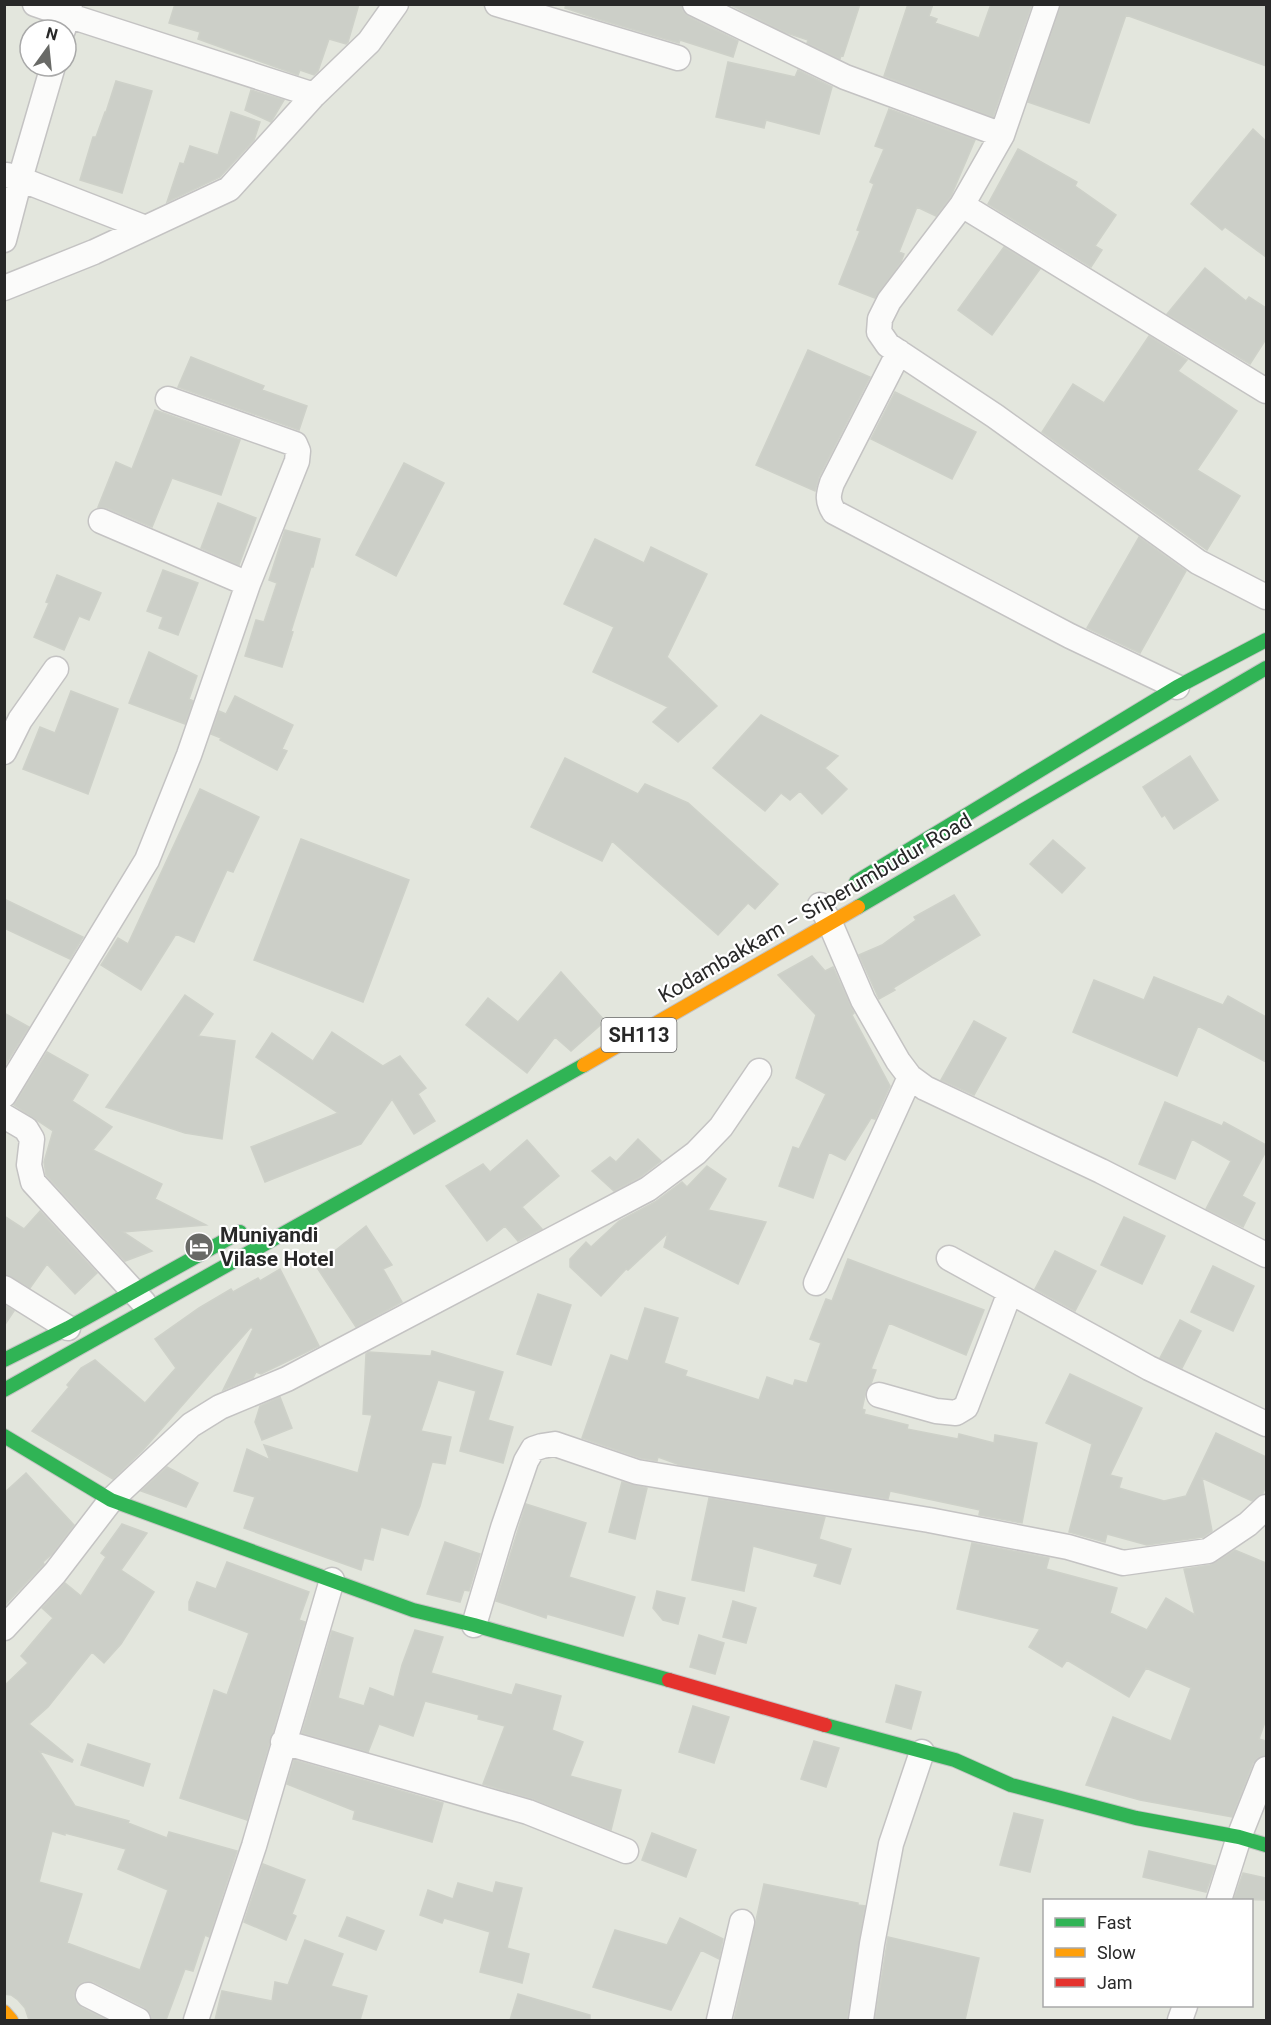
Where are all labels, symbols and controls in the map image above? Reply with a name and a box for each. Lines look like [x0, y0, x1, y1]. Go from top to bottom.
north arrow [18, 18, 78, 78]
text: N [44, 23, 60, 45]
street label: Kodambakkam – Sriperumbudur Road [654, 808, 976, 1008]
road number: SH113 [602, 1018, 676, 1052]
place label: Muniyandi Vilase Hotel [220, 1223, 334, 1271]
hotel icon: Muniyandi Vilase Hotel [183, 1231, 215, 1263]
legend [1043, 1899, 1253, 2007]
text: Fast [1097, 1912, 1132, 1933]
text: Slow [1097, 1942, 1136, 1963]
text: Jam [1097, 1972, 1133, 1993]

